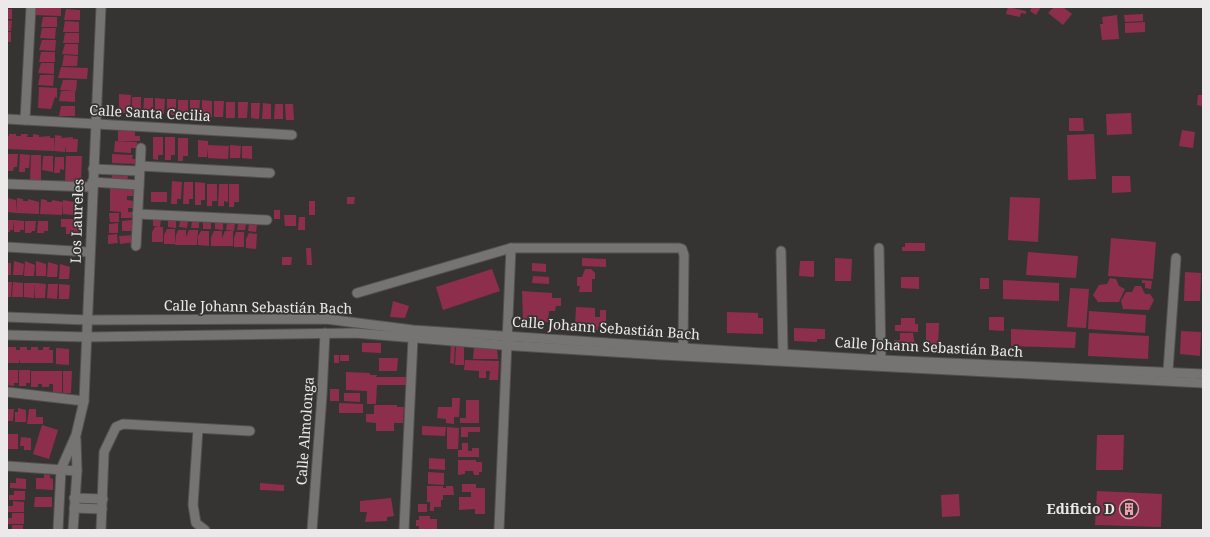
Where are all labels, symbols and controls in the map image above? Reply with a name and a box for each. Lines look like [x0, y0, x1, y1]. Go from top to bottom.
street label: Calle Santa Cecilia [89, 100, 211, 125]
street label: Los Laureles [66, 178, 87, 264]
street label: Calle Johann Sebastián Bach [164, 295, 353, 318]
street label: Calle Johann Sebastián Bach [511, 311, 701, 344]
street label: Calle Johann Sebastián Bach [834, 332, 1024, 361]
street label: Calle Almolonga [291, 376, 318, 486]
building icon: Edificio D [1118, 498, 1140, 520]
place label: Edificio D [1046, 499, 1115, 518]

